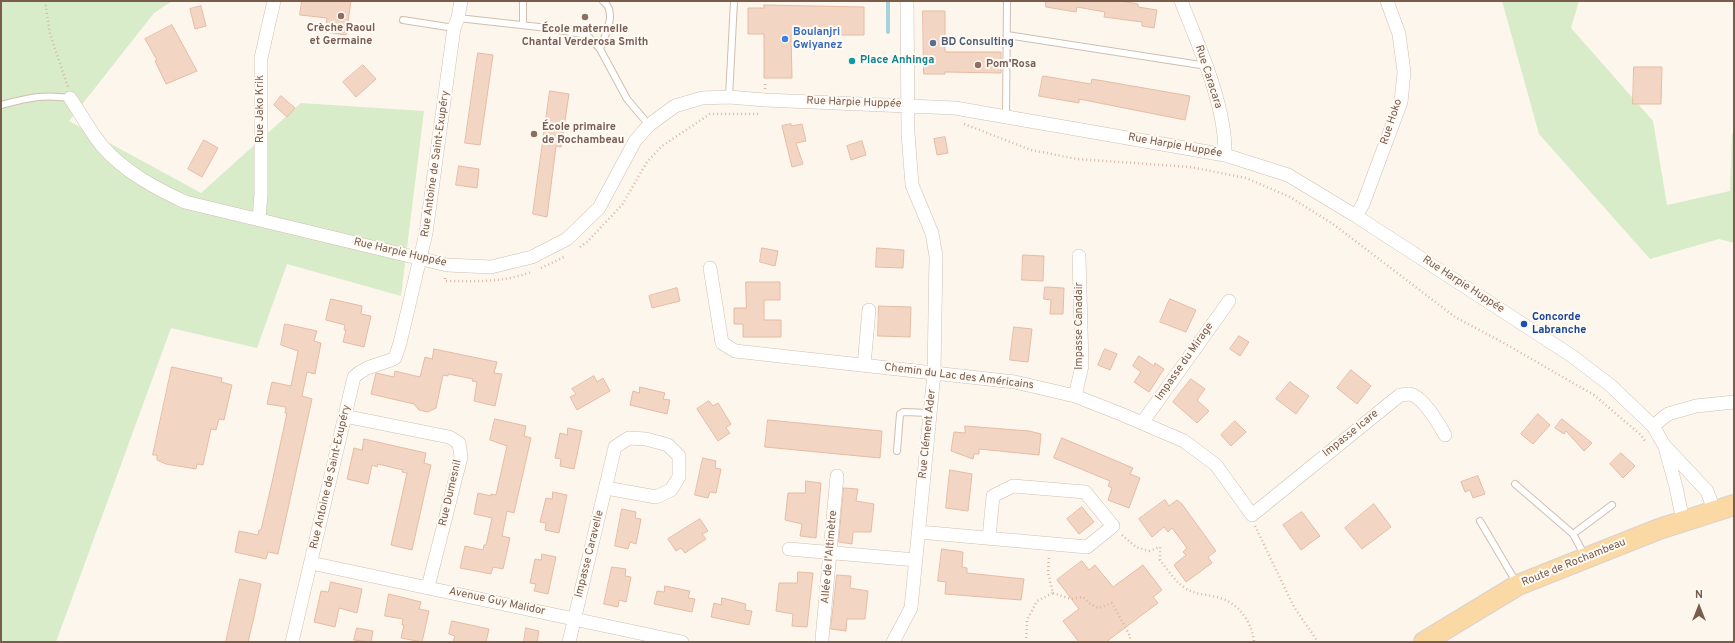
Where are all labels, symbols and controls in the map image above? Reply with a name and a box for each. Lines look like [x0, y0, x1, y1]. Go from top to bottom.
marker: Crèche Raoul et Germaine [336, 11, 346, 21]
marker: École maternelle Chantal Verderosa Smith [580, 12, 590, 22]
place label: Crèche Raoul et Germaine [307, 22, 375, 48]
place label: École maternelle Chantal Verderosa Smith [522, 23, 648, 49]
place label: Boulanjri Gwiyanez [793, 26, 842, 52]
marker: Boulanjri Gwiyanez [780, 34, 790, 44]
place label: BD Consulting [941, 36, 1014, 50]
marker: BD Consulting [928, 38, 938, 48]
street label: Rue Caracara [1192, 44, 1224, 110]
place label: Place Anhinga [860, 54, 934, 68]
marker: Place Anhinga [847, 56, 857, 66]
place label: Pom'Rosa [986, 58, 1036, 72]
marker: Pom'Rosa [973, 60, 983, 70]
street label: Rue Jako Krik [254, 75, 268, 143]
street label: Rue Antoine de Saint-Exupéry [419, 90, 453, 238]
street label: Rue Harpie Huppée [806, 95, 902, 111]
street label: Rue Hoko [1378, 97, 1406, 147]
place label: École primaire de Rochambeau [542, 121, 624, 147]
marker: École primaire de Rochambeau [529, 129, 539, 139]
street label: Rue Harpie Huppée [1127, 131, 1223, 161]
street label: Rue Harpie Huppée [352, 236, 448, 270]
street label: Rue Harpie Huppée [1419, 254, 1507, 316]
street label: Impasse Canadair [1073, 282, 1087, 370]
place label: Concorde Labranche [1532, 311, 1586, 337]
marker: Concorde Labranche [1519, 319, 1529, 329]
street label: Impasse du Mirage [1153, 320, 1217, 404]
street label: Chemin du Lac des Américains [884, 361, 1034, 393]
street label: Rue Clément Ader [917, 389, 939, 479]
street label: Rue Antoine de Saint-Exupéry [308, 403, 354, 551]
street label: Impasse Icare [1320, 408, 1382, 460]
street label: Rue Dumesnil [437, 458, 465, 528]
street label: Impasse Caravelle [573, 509, 607, 599]
street label: Allée de l'Altimètre [819, 510, 841, 604]
street label: Route de Rochambeau [1520, 536, 1628, 590]
street label: Avenue Guy Malidor [448, 585, 546, 619]
north arrow [1679, 587, 1719, 627]
text: N [1695, 588, 1703, 602]

